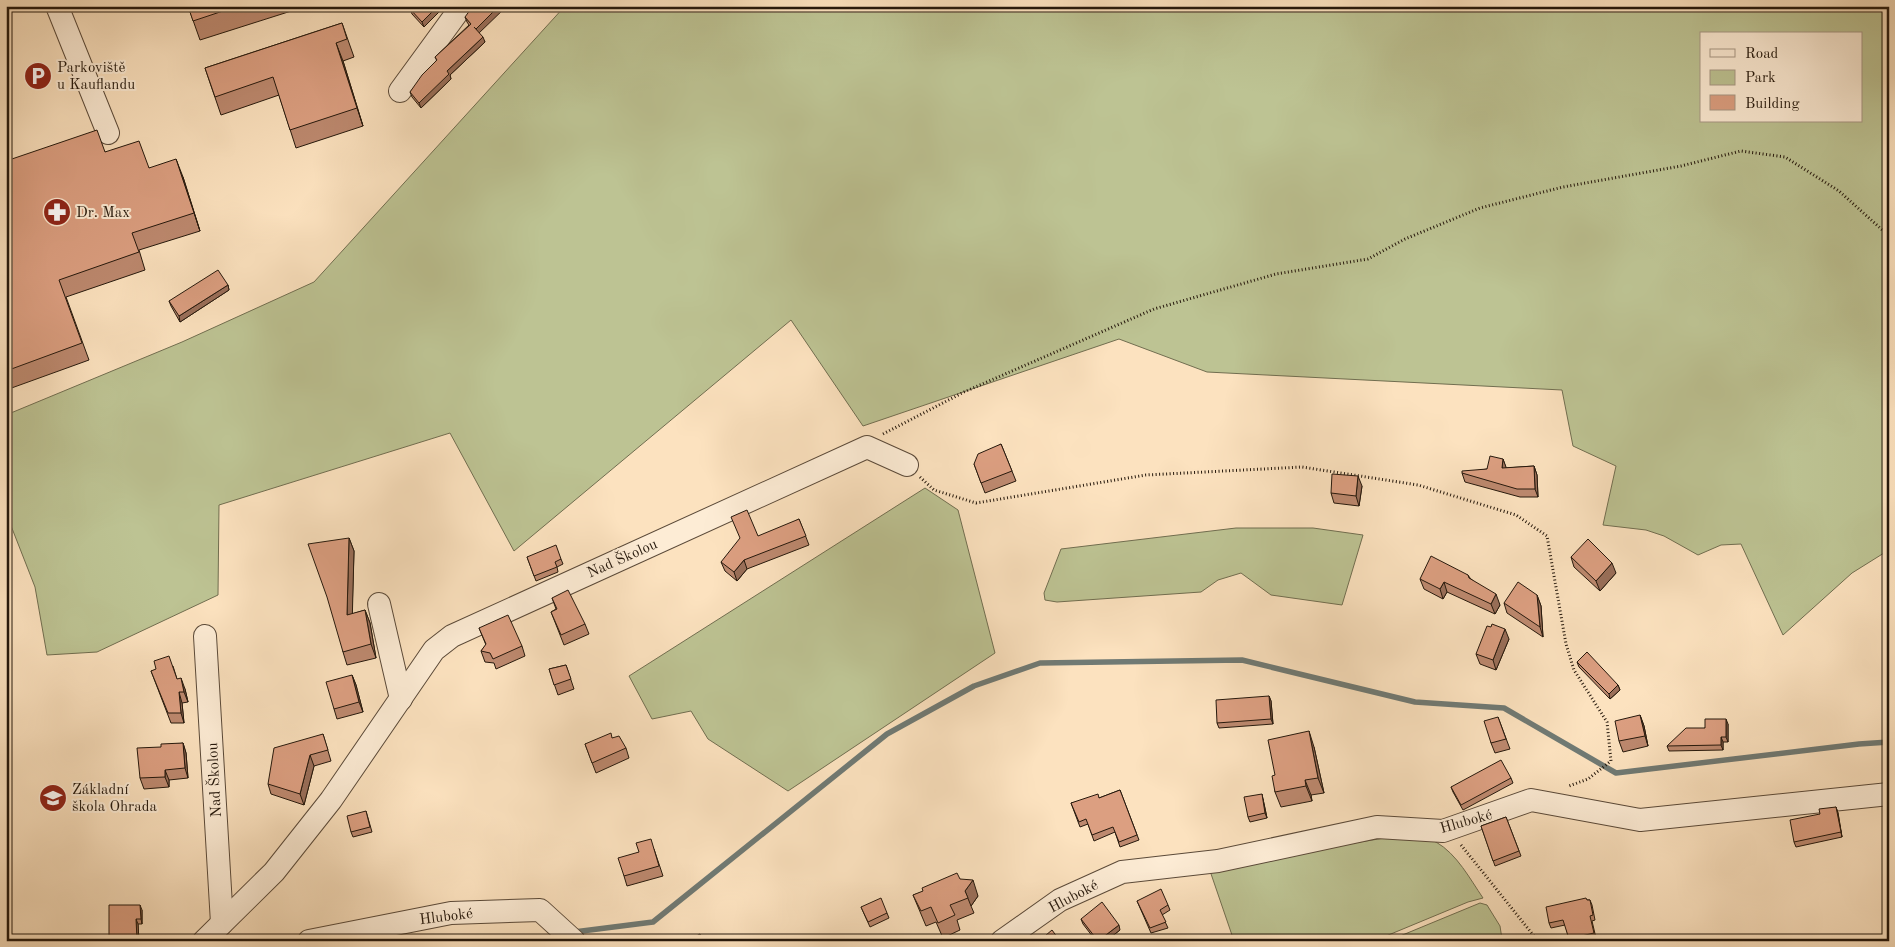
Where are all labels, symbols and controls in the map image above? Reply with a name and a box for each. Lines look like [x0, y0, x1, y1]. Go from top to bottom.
legend [1700, 32, 1862, 122]
text: Road [1745, 47, 1779, 62]
parking icon: Parkoviště u Kauflandu [23, 61, 53, 91]
place label: Parkoviště u Kauflandu [57, 61, 135, 93]
text: Park [1745, 71, 1776, 86]
text: Building [1745, 97, 1800, 112]
pharmacy icon: Dr. Max [42, 197, 72, 227]
place label: Dr. Max [76, 206, 130, 221]
street label: Nad Školou [584, 535, 660, 581]
street label: Nad Školou [203, 742, 225, 818]
school or university icon: Základní škola Ohrada [38, 783, 68, 813]
place label: Základní škola Ohrada [72, 783, 157, 815]
street label: Hluboké [1439, 808, 1494, 837]
street label: Hluboké [1046, 878, 1101, 917]
street label: Hluboké [419, 907, 474, 928]

